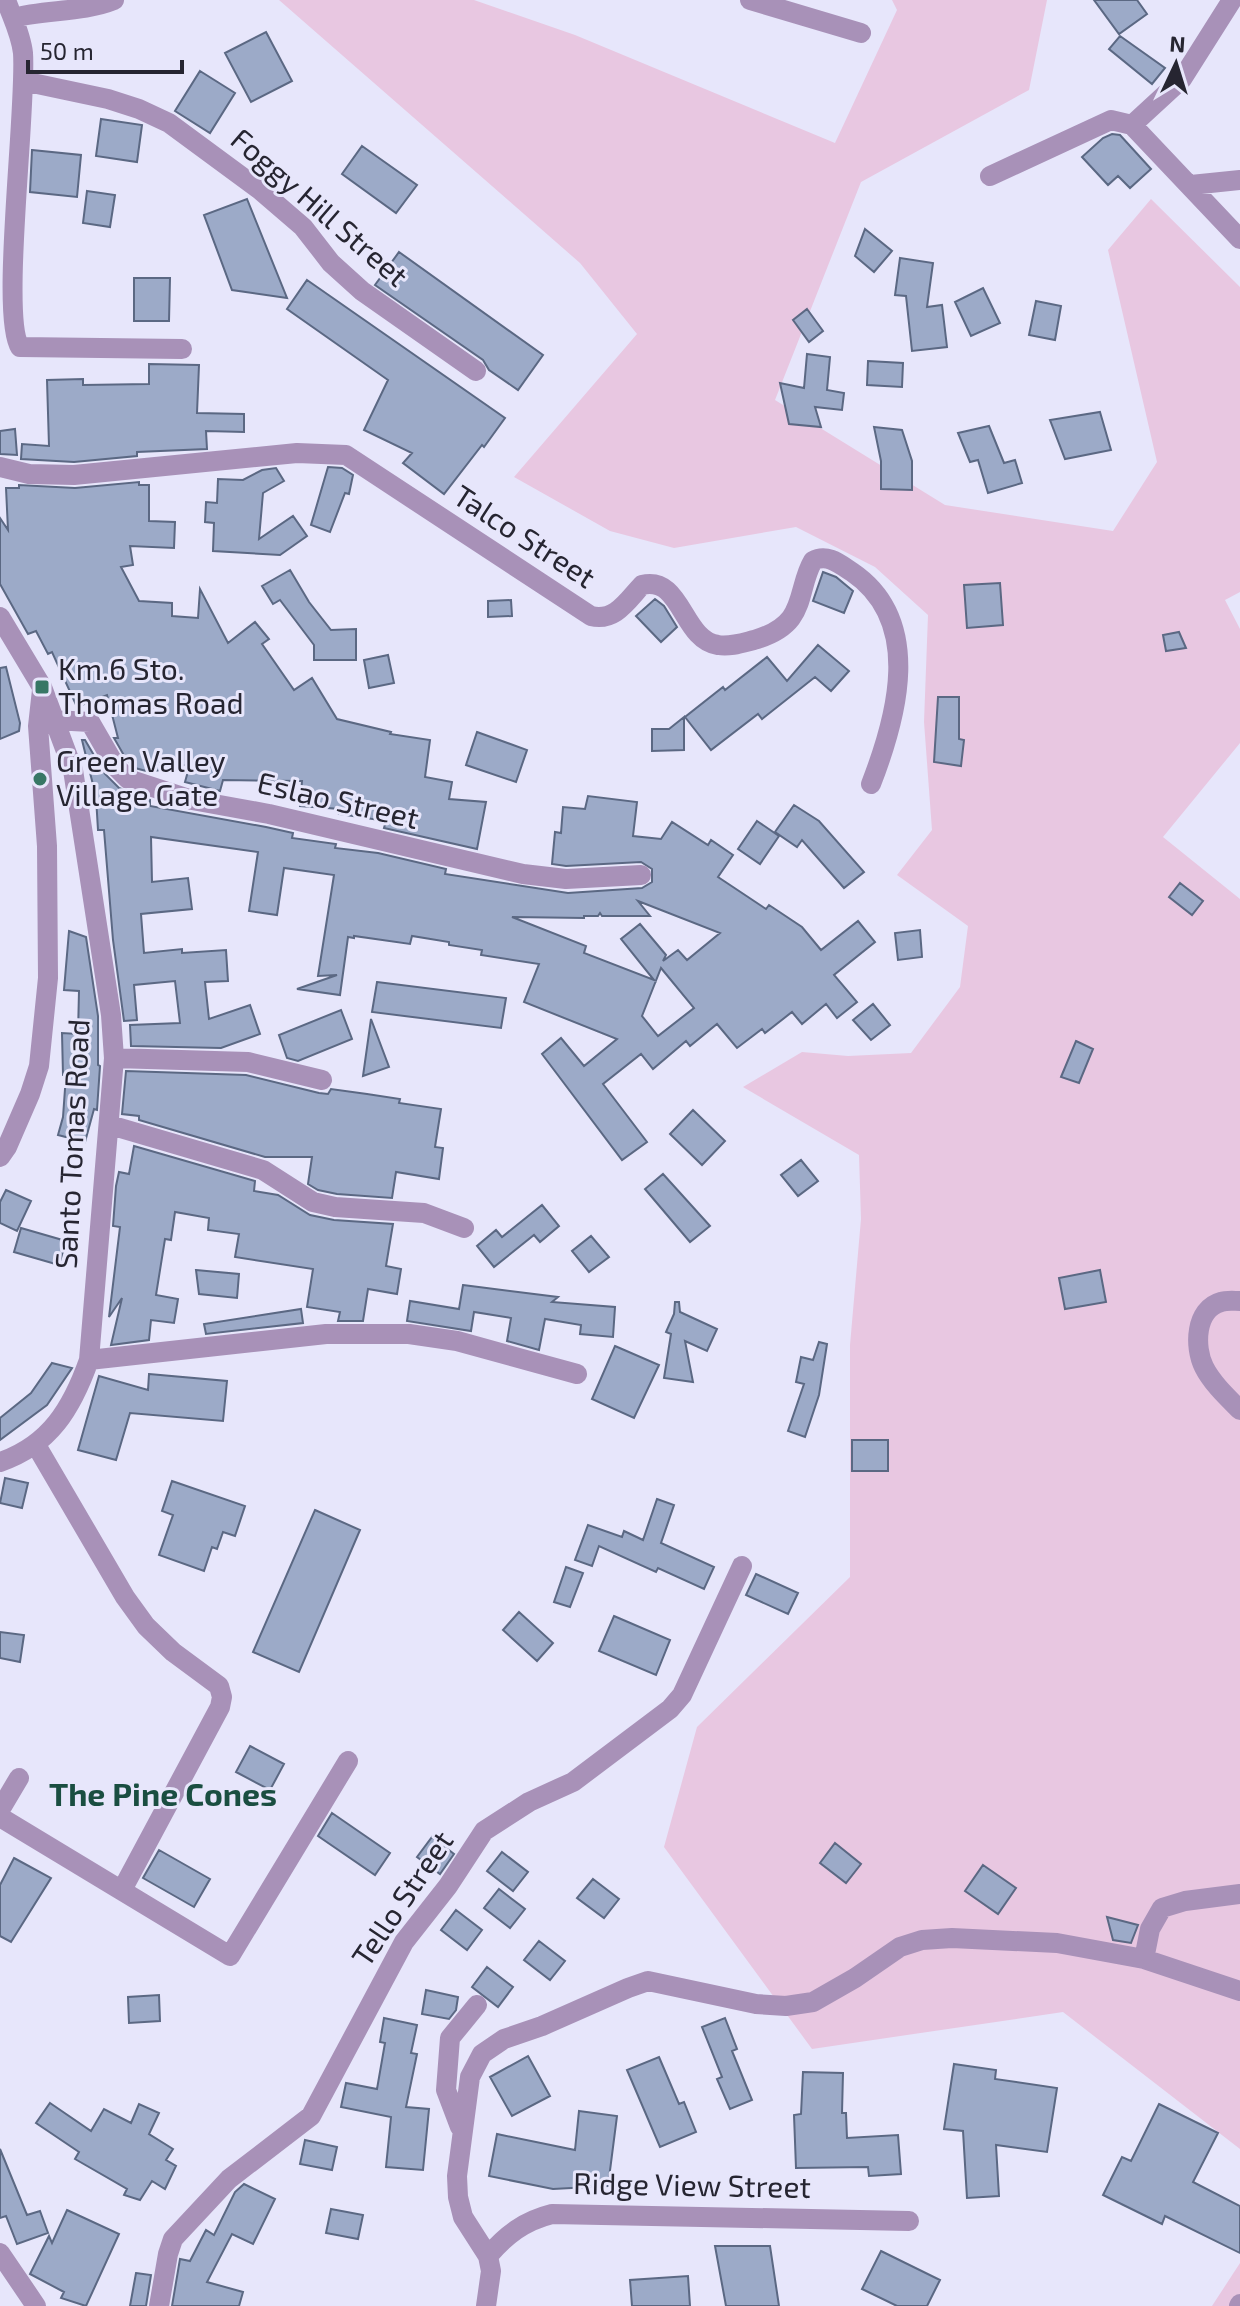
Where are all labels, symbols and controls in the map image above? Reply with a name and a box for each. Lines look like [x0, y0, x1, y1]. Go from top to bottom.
scale bar [28, 24, 182, 74]
north arrow [1136, 24, 1216, 104]
text: N [1169, 30, 1186, 57]
text: 50 m [40, 36, 94, 65]
street label: Foggy Hill Street [224, 120, 416, 293]
street label: Talco Street [448, 476, 603, 594]
place label: Km.6 Sto. Thomas Road [58, 650, 244, 720]
marker: Km.6 Sto. Thomas Road [33, 678, 51, 696]
place label: Green Valley Village Gate [56, 742, 226, 812]
street label: Eslao Street [254, 763, 423, 835]
marker: Green Valley Village Gate [31, 770, 49, 788]
street label: Santo Tomas Road [46, 1018, 96, 1270]
district label: The Pine Cones [49, 1774, 277, 1812]
street label: Tello Street [343, 1824, 460, 1972]
street label: Ridge View Street [573, 2164, 811, 2204]

